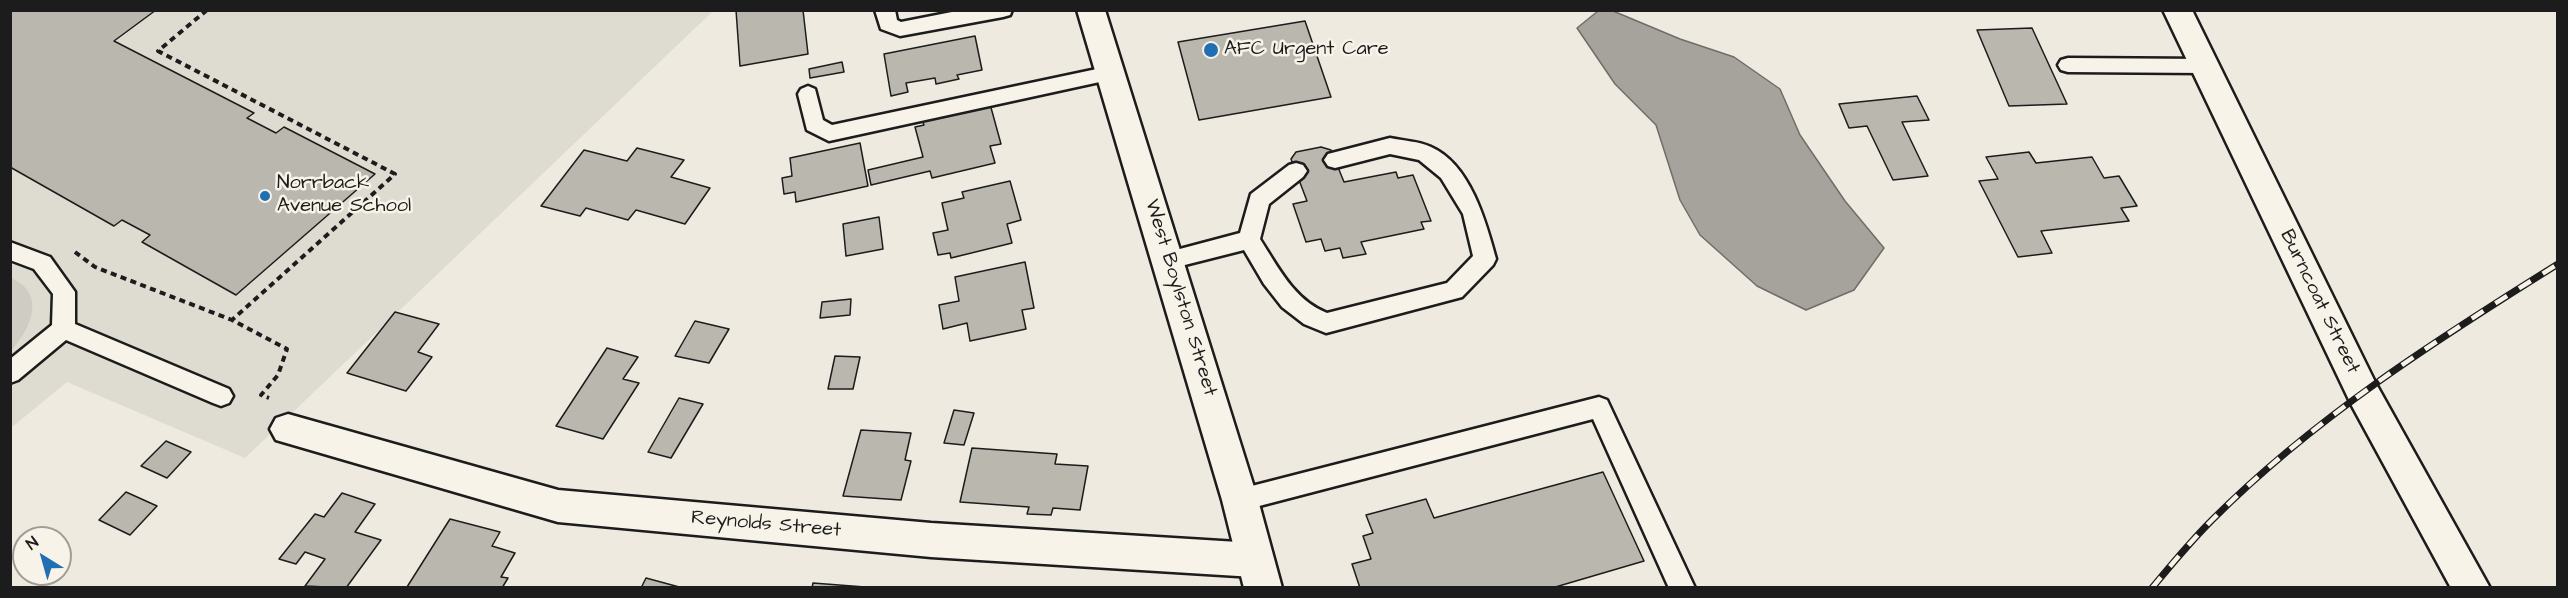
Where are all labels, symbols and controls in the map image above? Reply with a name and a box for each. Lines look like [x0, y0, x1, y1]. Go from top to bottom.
place label: AFC Urgent Care [1224, 38, 1389, 62]
marker: AFC Urgent Care [1202, 41, 1220, 59]
place label: Norrback Avenue School [277, 172, 411, 219]
marker: Norrback Avenue School [258, 189, 272, 203]
street label: West Boylston Street [1139, 197, 1221, 399]
street label: Burncoat Street [2274, 226, 2364, 378]
street label: Reynolds Street [690, 506, 842, 544]
north arrow [12, 526, 72, 586]
text: N [22, 531, 43, 555]

